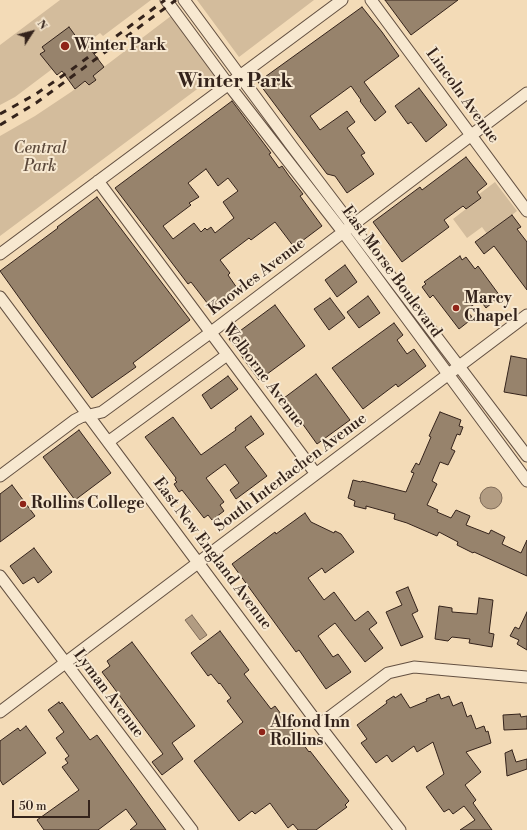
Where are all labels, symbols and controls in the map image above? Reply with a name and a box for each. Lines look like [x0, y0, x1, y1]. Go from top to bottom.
north arrow [12, 12, 52, 52]
text: N [33, 17, 50, 33]
place label: Winter Park [74, 36, 166, 56]
marker: Winter Park [59, 40, 71, 52]
street label: Lincoln Avenue [421, 45, 503, 147]
district label: Winter Park [177, 70, 293, 94]
park label: Central Park [13, 139, 67, 177]
street label: East Morse Boulevard [337, 203, 445, 341]
street label: Knowles Avenue [205, 234, 309, 320]
place label: Marcy Chapel [464, 289, 518, 327]
marker: Marcy Chapel [451, 303, 461, 313]
street label: Welborne Avenue [218, 320, 308, 432]
street label: South Interlachen Avenue [211, 409, 371, 537]
street label: East New England Avenue [148, 474, 276, 634]
place label: Rollins College [31, 494, 145, 514]
marker: Rollins College [18, 499, 28, 509]
street label: Lyman Avenue [69, 646, 147, 742]
place label: Alfond Inn Rollins [270, 713, 350, 751]
marker: Alfond Inn Rollins [257, 727, 267, 737]
scale bar [14, 792, 92, 818]
text: 50 m [19, 799, 47, 814]

